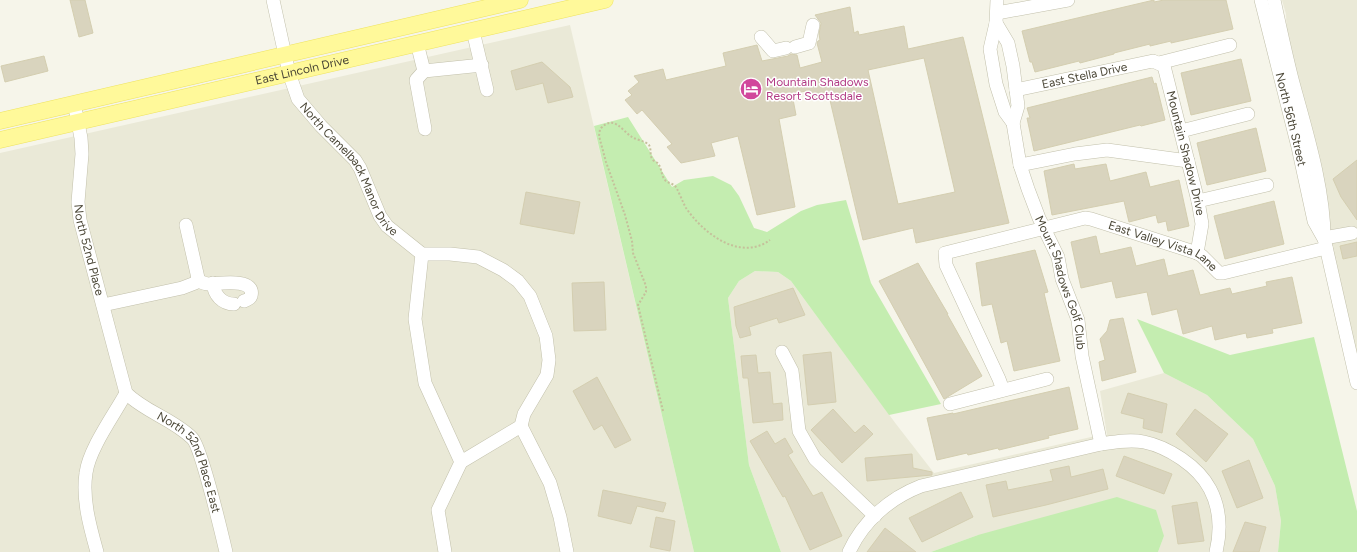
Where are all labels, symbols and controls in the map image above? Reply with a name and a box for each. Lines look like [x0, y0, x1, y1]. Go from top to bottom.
street label: East Lincoln Drive [254, 52, 351, 88]
street label: East Stella Drive [1040, 60, 1129, 91]
street label: North 56th Street [1273, 71, 1309, 168]
place label: Mountain Shadows Resort Scottsdale [766, 75, 869, 103]
hotel icon: Mountain Shadows Resort Scottsdale [738, 76, 764, 102]
street label: Mountain Shadow Drive [1164, 89, 1207, 217]
street label: North Camelback Manor Drive [297, 100, 401, 239]
street label: North 52nd Place [71, 203, 107, 297]
street label: Mount Shadows Golf Club [1032, 213, 1088, 350]
street label: East Valley Vista Lane [1106, 218, 1220, 274]
street label: North 52nd Place East [155, 409, 223, 515]

